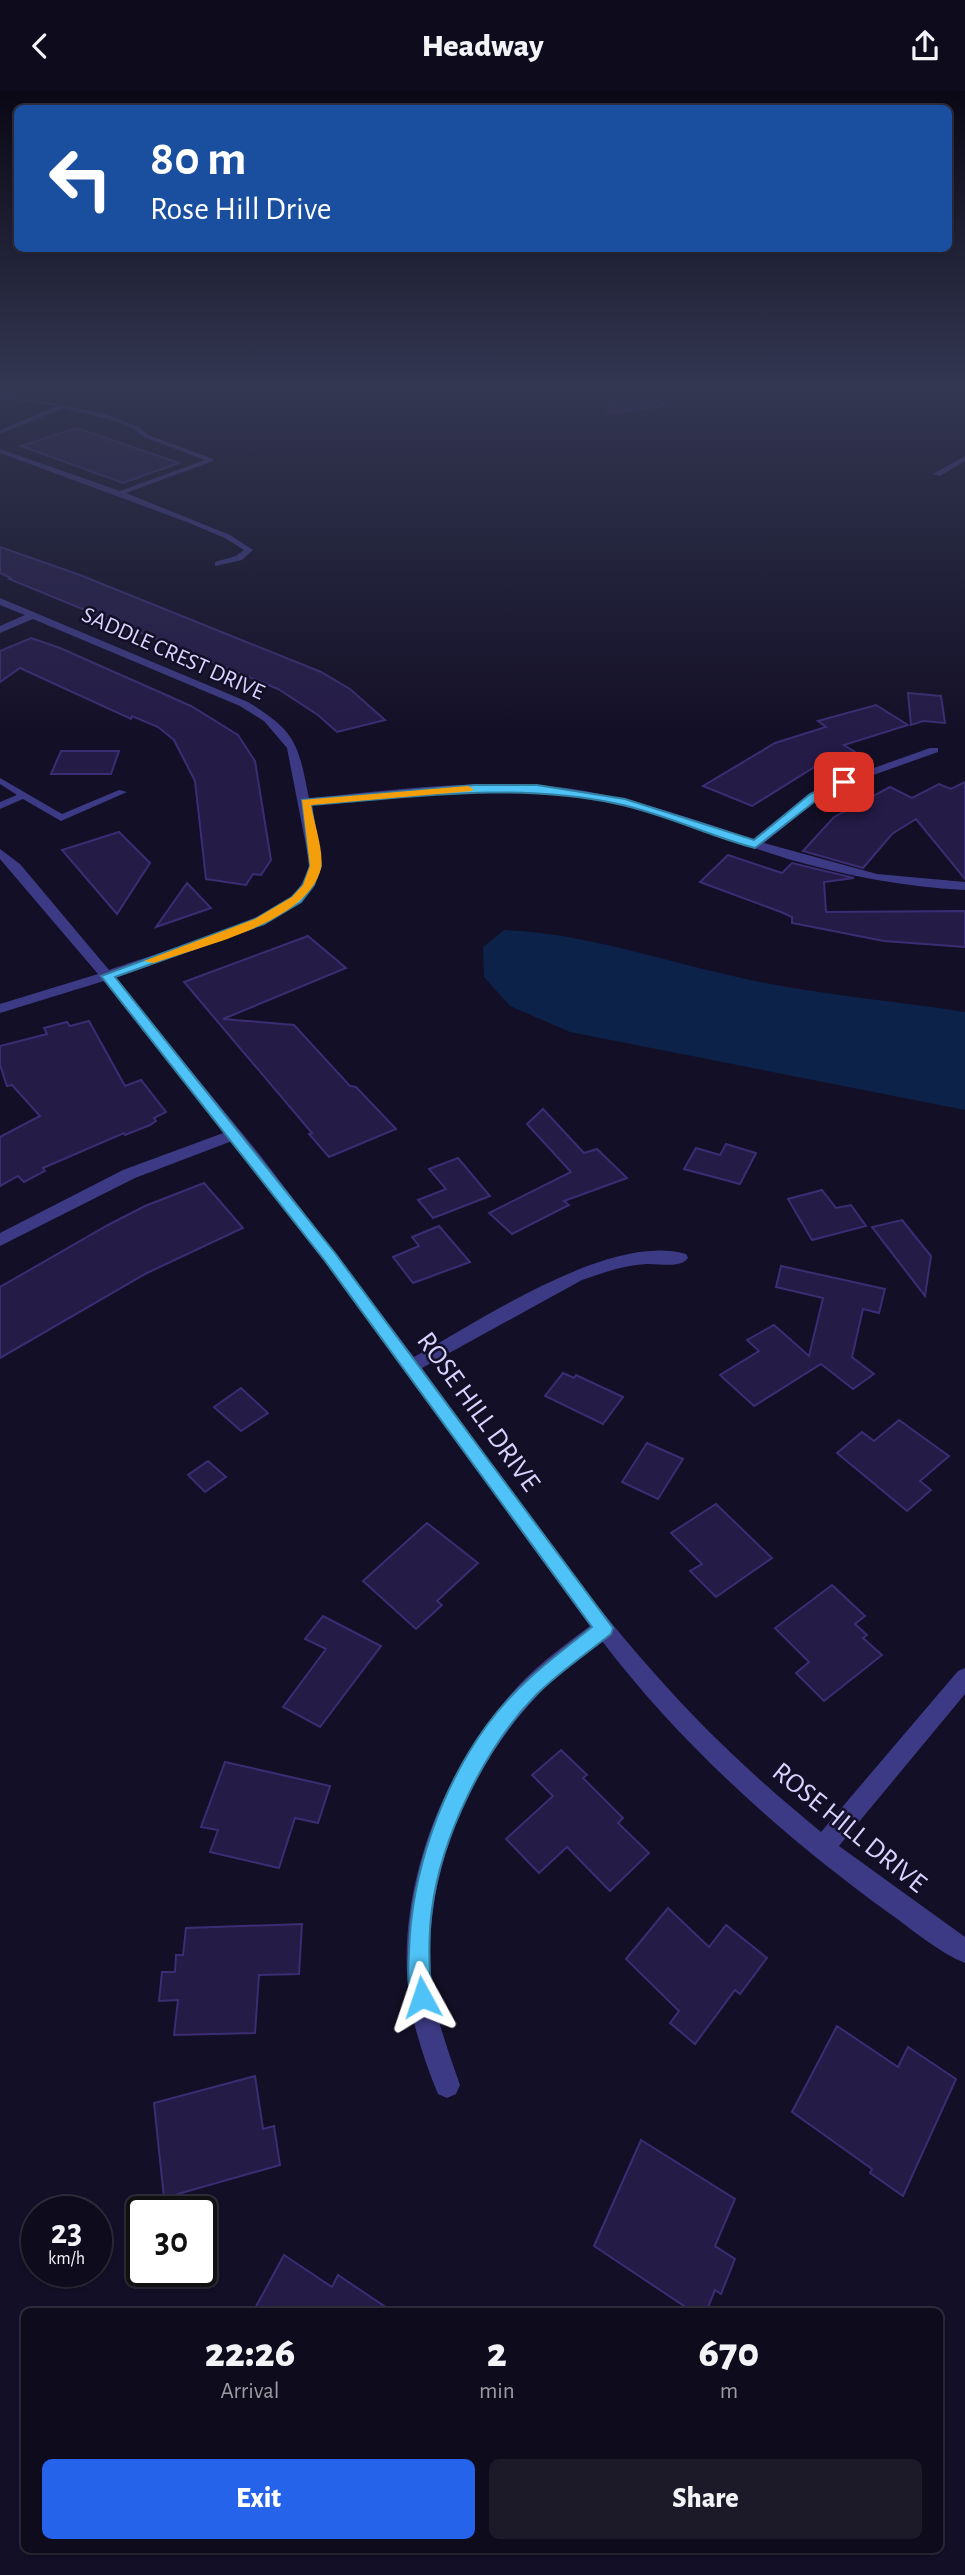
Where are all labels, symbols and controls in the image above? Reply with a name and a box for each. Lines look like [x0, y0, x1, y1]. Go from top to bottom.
icon: back [21, 27, 59, 65]
icon: share [906, 27, 944, 65]
text: Headway [421, 30, 544, 62]
icon: left [35, 133, 126, 224]
text: 80 m [150, 135, 247, 184]
text: Rose Hill Drive [150, 193, 331, 225]
street label: SADDLE CREST DRIVE [78, 603, 268, 705]
pin [814, 752, 874, 812]
icon: arrive [825, 763, 863, 801]
street label: ROSE HILL DRIVE [411, 1327, 545, 1497]
street label: ROSE HILL DRIVE [767, 1758, 931, 1898]
position arrow [385, 1960, 459, 2034]
speed limit sign: 30 [126, 2196, 217, 2287]
text: 23 [51, 2215, 82, 2250]
text: km/h [48, 2250, 85, 2268]
text: 22:26 [205, 2332, 295, 2374]
text: 2 [487, 2332, 507, 2374]
text: 670 [698, 2332, 759, 2374]
text: Arrival [220, 2380, 280, 2403]
text: min [479, 2380, 515, 2403]
text: m [720, 2380, 738, 2403]
button: Exit [42, 2459, 475, 2539]
button: Share [489, 2459, 922, 2539]

